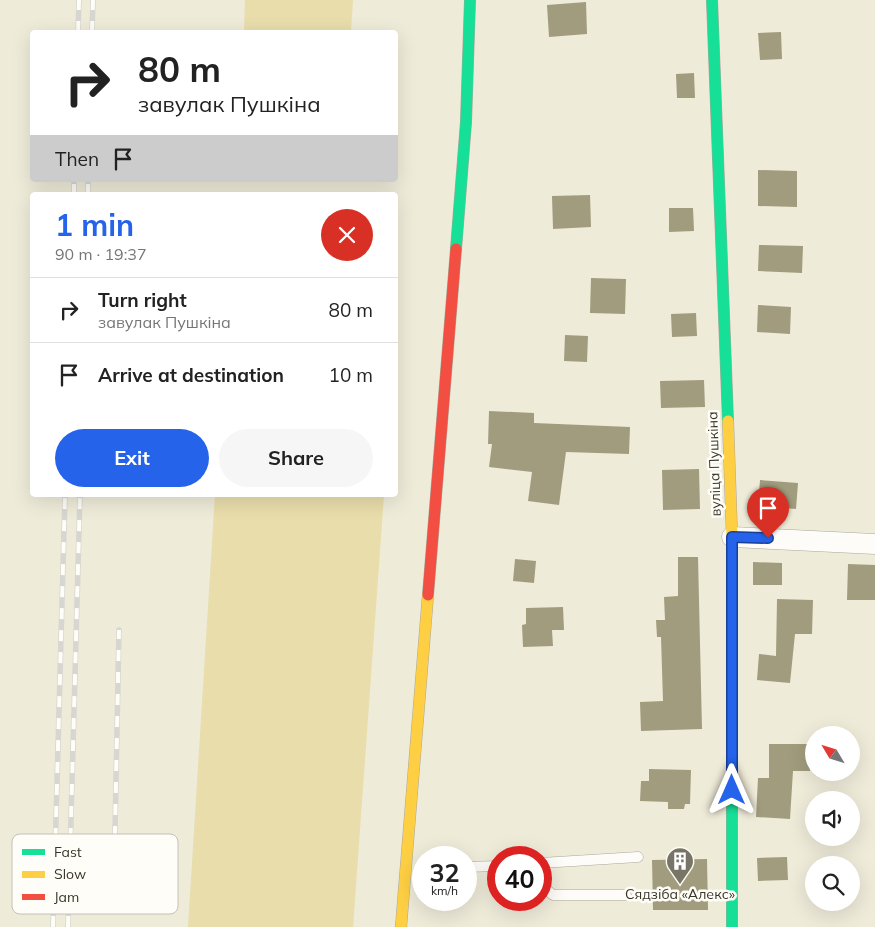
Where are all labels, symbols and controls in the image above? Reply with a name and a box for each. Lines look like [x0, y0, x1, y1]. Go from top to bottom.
text: 80 m [138, 47, 221, 91]
icon: right [55, 50, 120, 115]
text: завулак Пушкіна [138, 90, 321, 118]
icon: arrive [109, 145, 137, 173]
text: Then [55, 147, 99, 171]
text: 1 min [55, 206, 134, 244]
button: close [321, 209, 373, 261]
text: 90 m · 19:37 [55, 244, 147, 264]
text: Turn right [98, 288, 187, 312]
icon: right [55, 296, 83, 324]
text: 80 m [329, 298, 373, 322]
text: завулак Пушкіна [98, 312, 231, 332]
icon: arrive [55, 361, 83, 389]
text: Arrive at destination [98, 363, 284, 387]
text: 10 m [329, 363, 373, 387]
street label: вуліца Пушкіна [703, 411, 725, 517]
button: Exit [55, 429, 209, 487]
button: Share [219, 429, 373, 487]
pin [747, 487, 789, 538]
icon: arrive [754, 494, 782, 522]
north arrow [805, 726, 860, 781]
map controls [805, 726, 860, 911]
position arrow [705, 763, 757, 815]
button: sound [805, 791, 860, 846]
legend [12, 834, 178, 914]
text: Fast [54, 843, 82, 861]
speed limit sign: 40 [487, 846, 552, 911]
building icon: Сядзіба «Алекс» [665, 846, 695, 885]
button: search [805, 856, 860, 911]
text: 32 [429, 857, 460, 888]
text: Slow [54, 865, 86, 883]
text: km/h [431, 883, 458, 898]
place label: Сядзіба «Алекс» [625, 885, 735, 903]
text: Jam [54, 888, 79, 906]

